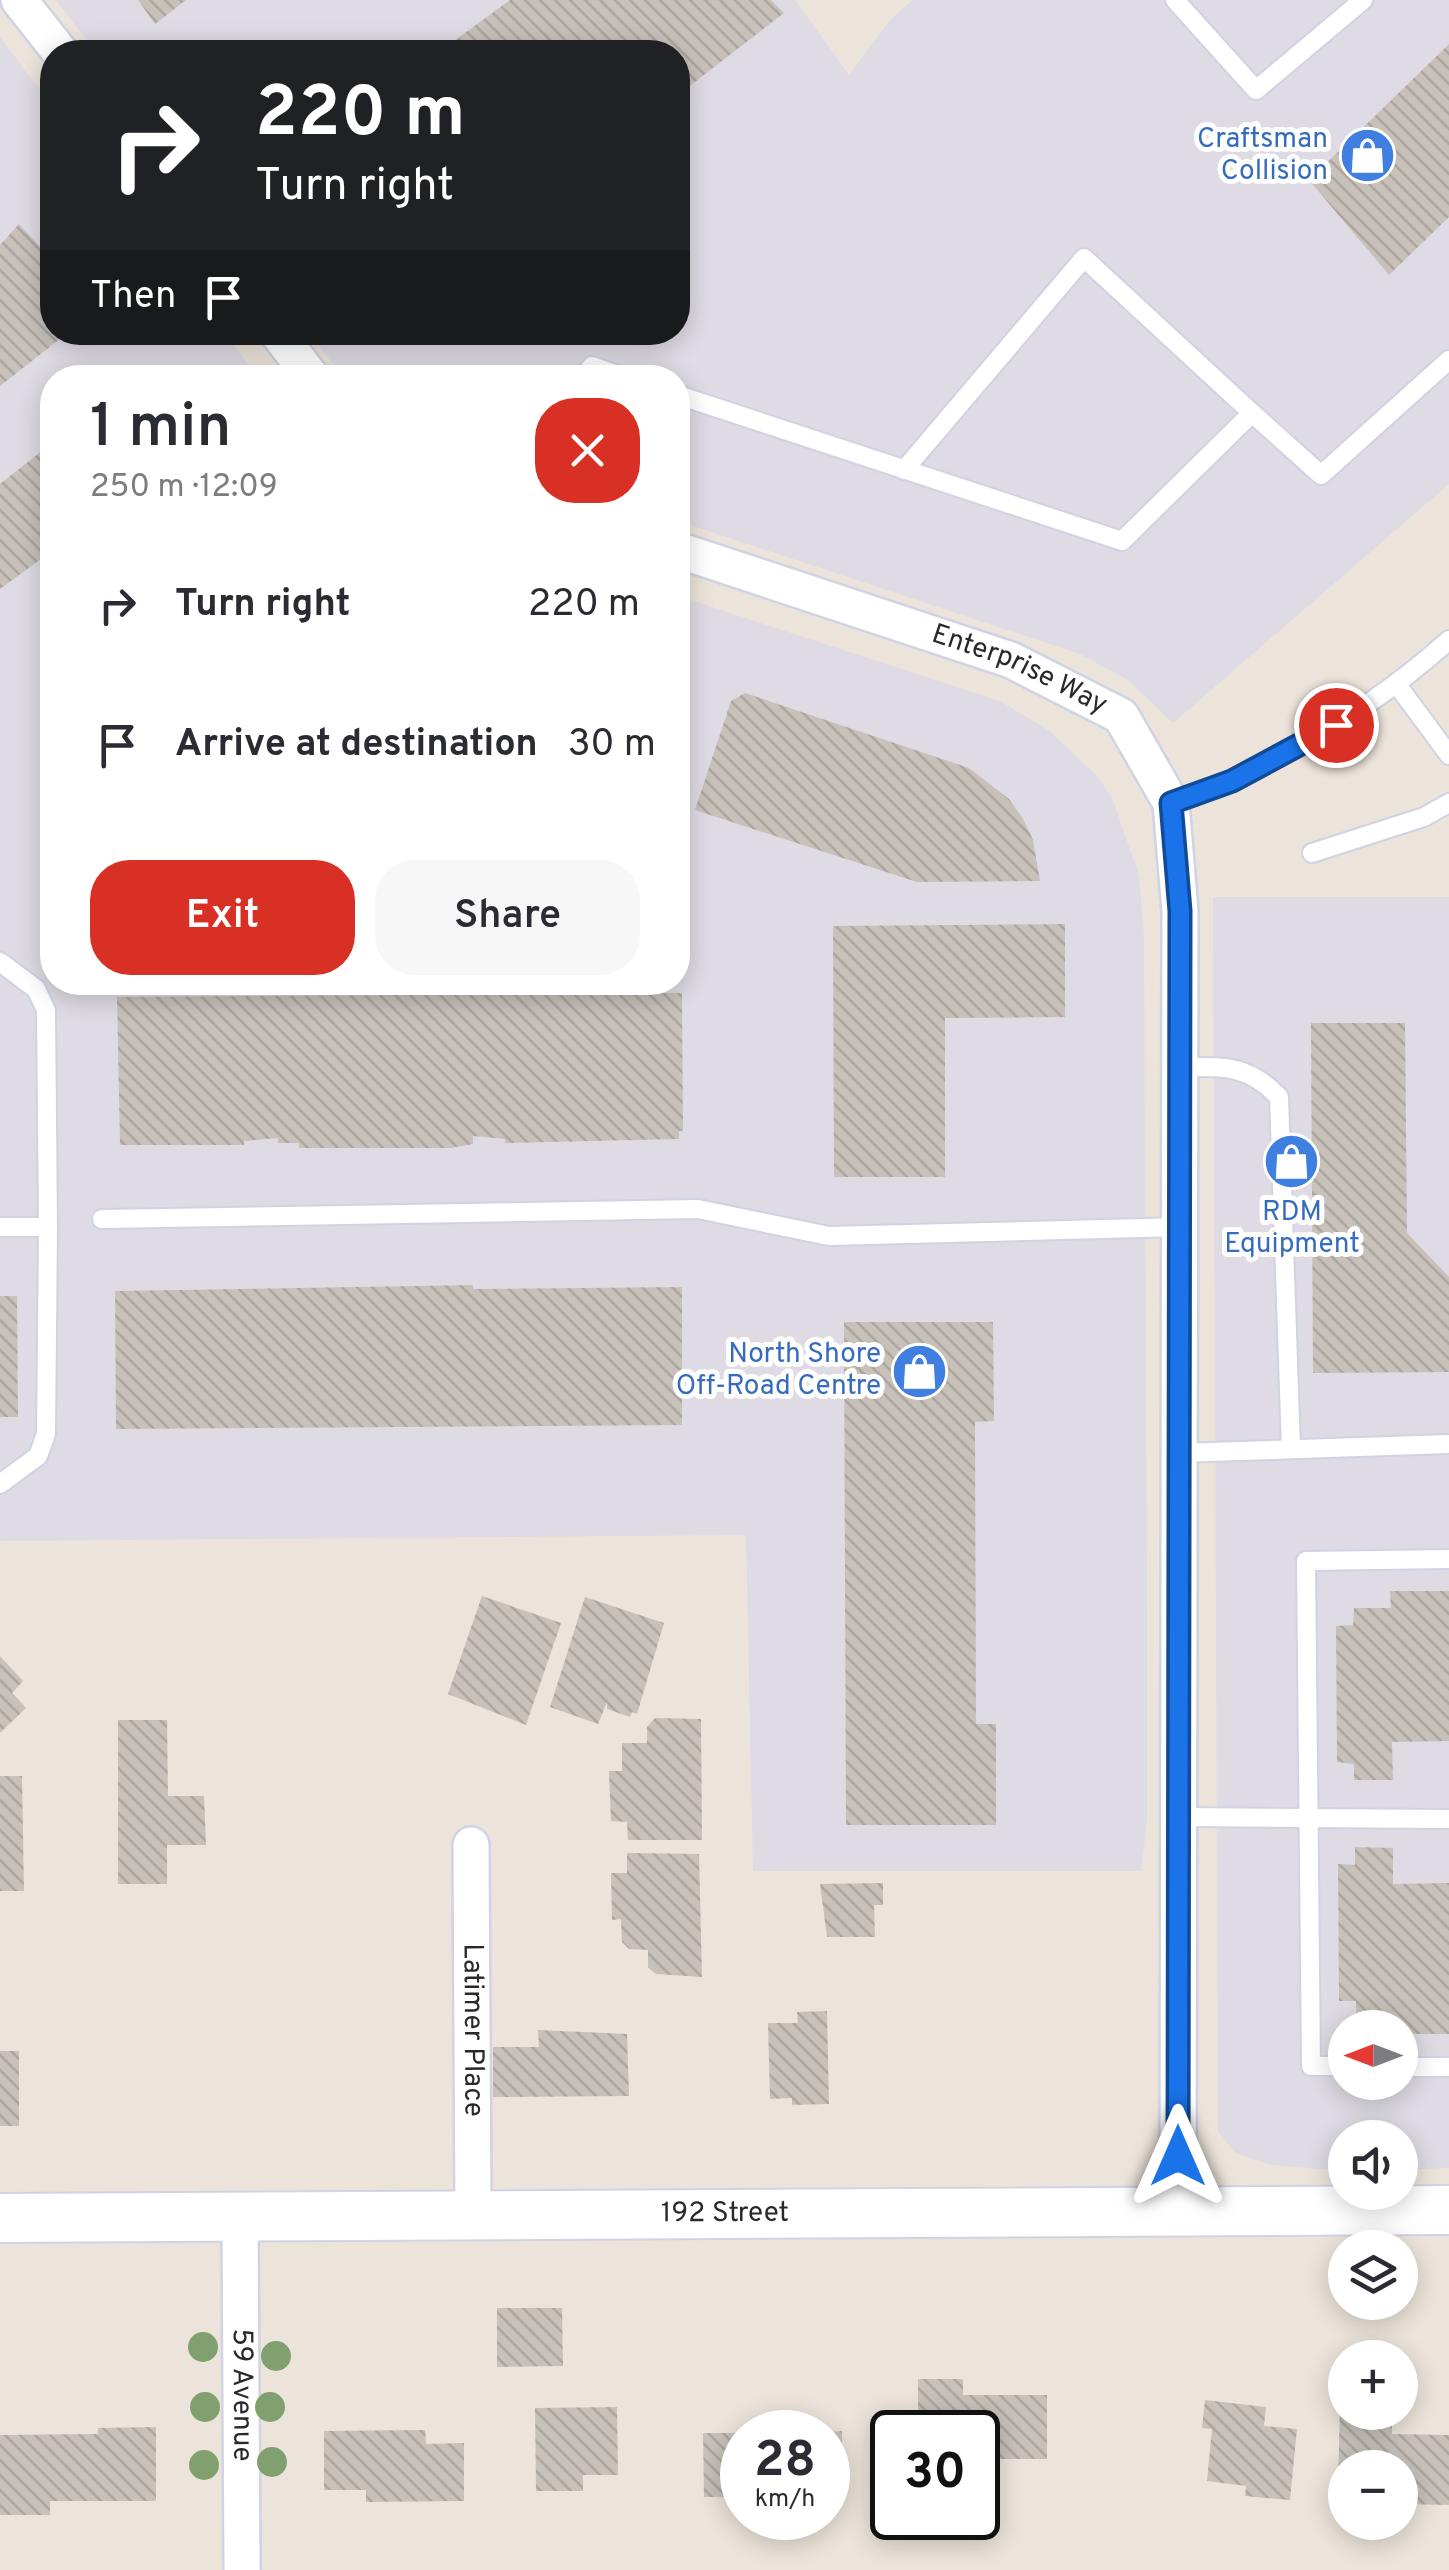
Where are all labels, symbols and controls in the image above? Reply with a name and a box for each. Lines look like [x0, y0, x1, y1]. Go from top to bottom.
text: 220 m [255, 72, 465, 161]
icon: right [90, 80, 220, 210]
place label: Craftsman Collision [1197, 122, 1328, 190]
shop icon: Craftsman Collision [1337, 126, 1397, 186]
text: Turn right [255, 159, 454, 216]
icon: arrive [196, 270, 251, 325]
text: Then [90, 273, 176, 322]
text: 1 min [90, 392, 231, 468]
button: close [535, 398, 640, 503]
text: 250 m · 12:09 [90, 468, 278, 508]
icon: right [90, 578, 145, 633]
text: Turn right [175, 581, 350, 630]
text: 220 m [528, 581, 640, 630]
street label: Enterprise Way [927, 617, 1113, 724]
pin [1294, 683, 1379, 768]
icon: arrive [1309, 698, 1364, 753]
icon: arrive [90, 718, 145, 773]
text: Arrive at destination [175, 721, 538, 770]
text: 30 m [568, 721, 656, 770]
button: Exit [90, 860, 355, 975]
button: Share [375, 860, 640, 975]
shop icon: RDM Equipment [1262, 1132, 1322, 1192]
place label: RDM Equipment [1224, 1195, 1360, 1263]
place label: North Shore Off-Road Centre [676, 1337, 881, 1405]
shop icon: North Shore Off-Road Centre [890, 1341, 950, 1401]
street label: Latimer Place [454, 1943, 490, 2117]
north arrow [1328, 2010, 1418, 2100]
map controls [1328, 2010, 1418, 2540]
position arrow [1126, 2104, 1230, 2208]
button: sound [1328, 2120, 1418, 2210]
street label: 192 Street [661, 2196, 789, 2232]
button: layers [1328, 2230, 1418, 2320]
street label: 59 Avenue [223, 2328, 259, 2462]
button: + [1328, 2340, 1418, 2430]
speed limit sign: 30 [870, 2410, 1000, 2540]
text: 28 [754, 2431, 816, 2494]
button: − [1328, 2450, 1418, 2540]
text: km/h [755, 2484, 815, 2516]

